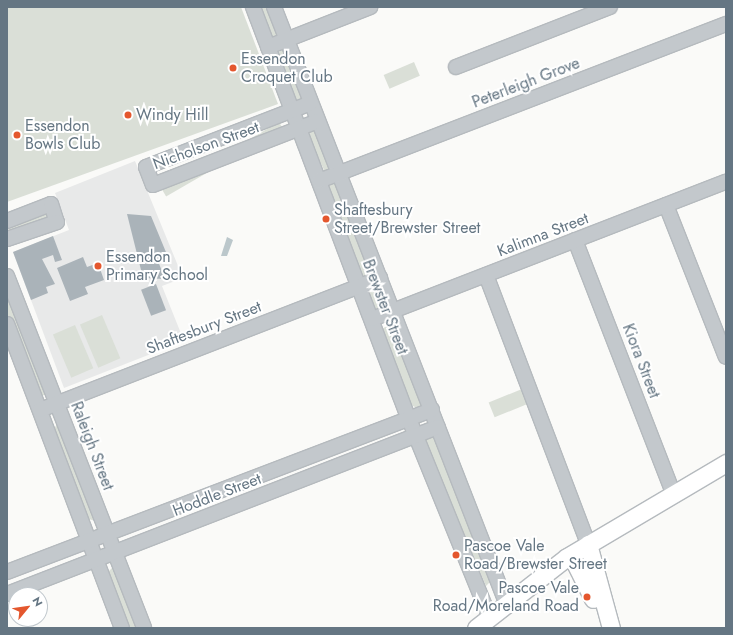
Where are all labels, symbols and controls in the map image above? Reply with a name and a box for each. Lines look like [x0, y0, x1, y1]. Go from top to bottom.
place label: Essendon Croquet Club [241, 49, 333, 87]
street label: Peterleigh Grove [469, 54, 583, 112]
marker: Essendon Croquet Club [228, 63, 238, 73]
place label: Windy Hill [136, 105, 208, 125]
marker: Windy Hill [123, 110, 133, 120]
place label: Essendon Bowls Club [25, 116, 100, 154]
street label: Nicholson Street [150, 118, 262, 174]
marker: Essendon Bowls Club [12, 130, 22, 140]
place label: Shaftesbury Street/Brewster Street [334, 200, 480, 238]
street label: Kalimna Street [495, 209, 591, 261]
marker: Shaftesbury Street/Brewster Street [321, 214, 331, 224]
place label: Essendon Primary School [106, 247, 208, 285]
street label: Brewster Street [358, 257, 412, 357]
marker: Essendon Primary School [93, 261, 103, 271]
street label: Shaftesbury Street [144, 297, 264, 359]
street label: Kiora Street [618, 321, 664, 401]
street label: Raleigh Street [66, 399, 118, 493]
street label: Hoddle Street [170, 469, 264, 521]
place label: Pascoe Vale Road/Brewster Street [464, 536, 607, 574]
marker: Pascoe Vale Road/Brewster Street [451, 550, 461, 560]
place label: Pascoe Vale Road/Moreland Road [433, 578, 579, 616]
north arrow [8, 587, 48, 627]
marker: Pascoe Vale Road/Moreland Road [582, 592, 592, 602]
text: N [29, 594, 47, 609]

